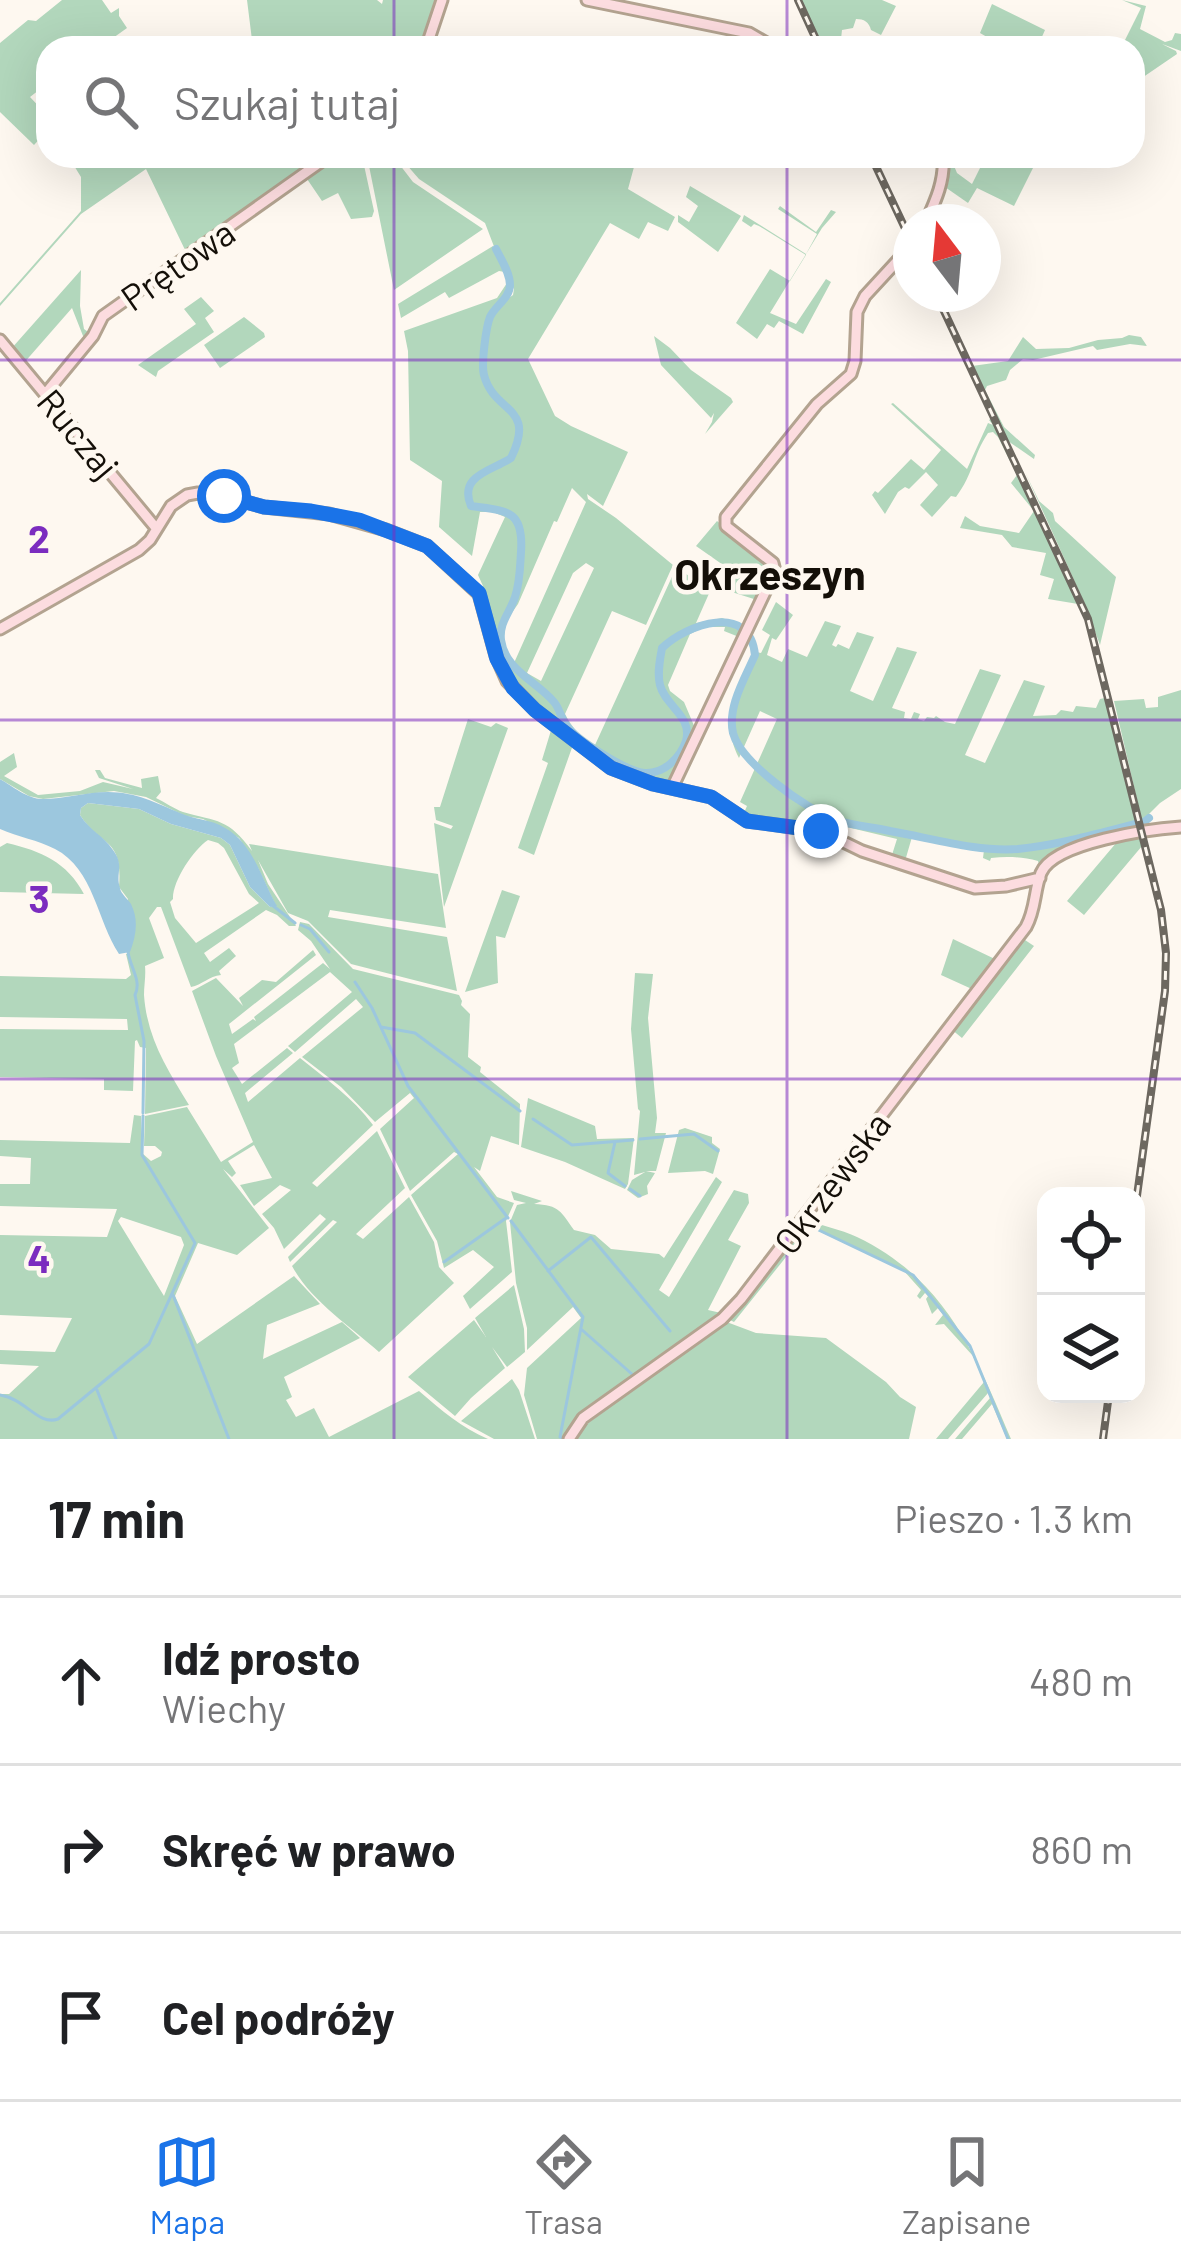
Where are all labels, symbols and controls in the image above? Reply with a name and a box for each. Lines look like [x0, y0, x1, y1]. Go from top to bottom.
search box [36, 36, 1145, 168]
icon: search [78, 69, 144, 135]
text: Szukaj tutaj [174, 75, 401, 129]
north arrow [893, 204, 1001, 312]
street label: Prętowa [112, 210, 242, 318]
street label: Ruczaj [29, 380, 129, 486]
route start [197, 469, 251, 523]
text: 2 [28, 514, 50, 561]
district label: Okrzeszyn [674, 548, 866, 599]
route end [794, 804, 848, 858]
text: 3 [28, 874, 50, 921]
street label: Okrzewska [764, 1103, 898, 1261]
map controls [1037, 1187, 1145, 1403]
button: locate [1037, 1187, 1145, 1295]
text: 4 [27, 1234, 51, 1281]
button: layers [1037, 1295, 1145, 1403]
text: 17 min [48, 1487, 185, 1548]
text: Pieszo · 1.3 km [894, 1494, 1133, 1541]
text: Idź prosto [162, 1630, 361, 1684]
icon: ahead [48, 1648, 114, 1714]
text: 480 m [1029, 1657, 1133, 1704]
text: Wiechy [162, 1684, 286, 1731]
icon: right [48, 1816, 114, 1882]
text: Skręć w prawo [162, 1822, 456, 1876]
text: 860 m [1031, 1825, 1133, 1872]
icon: arrive [48, 1984, 114, 2050]
text: Cel podróży [162, 1990, 395, 2044]
tab: Mapa [150, 2129, 225, 2241]
tab: Trasa [524, 2129, 603, 2241]
tab: Zapisane [902, 2129, 1031, 2241]

